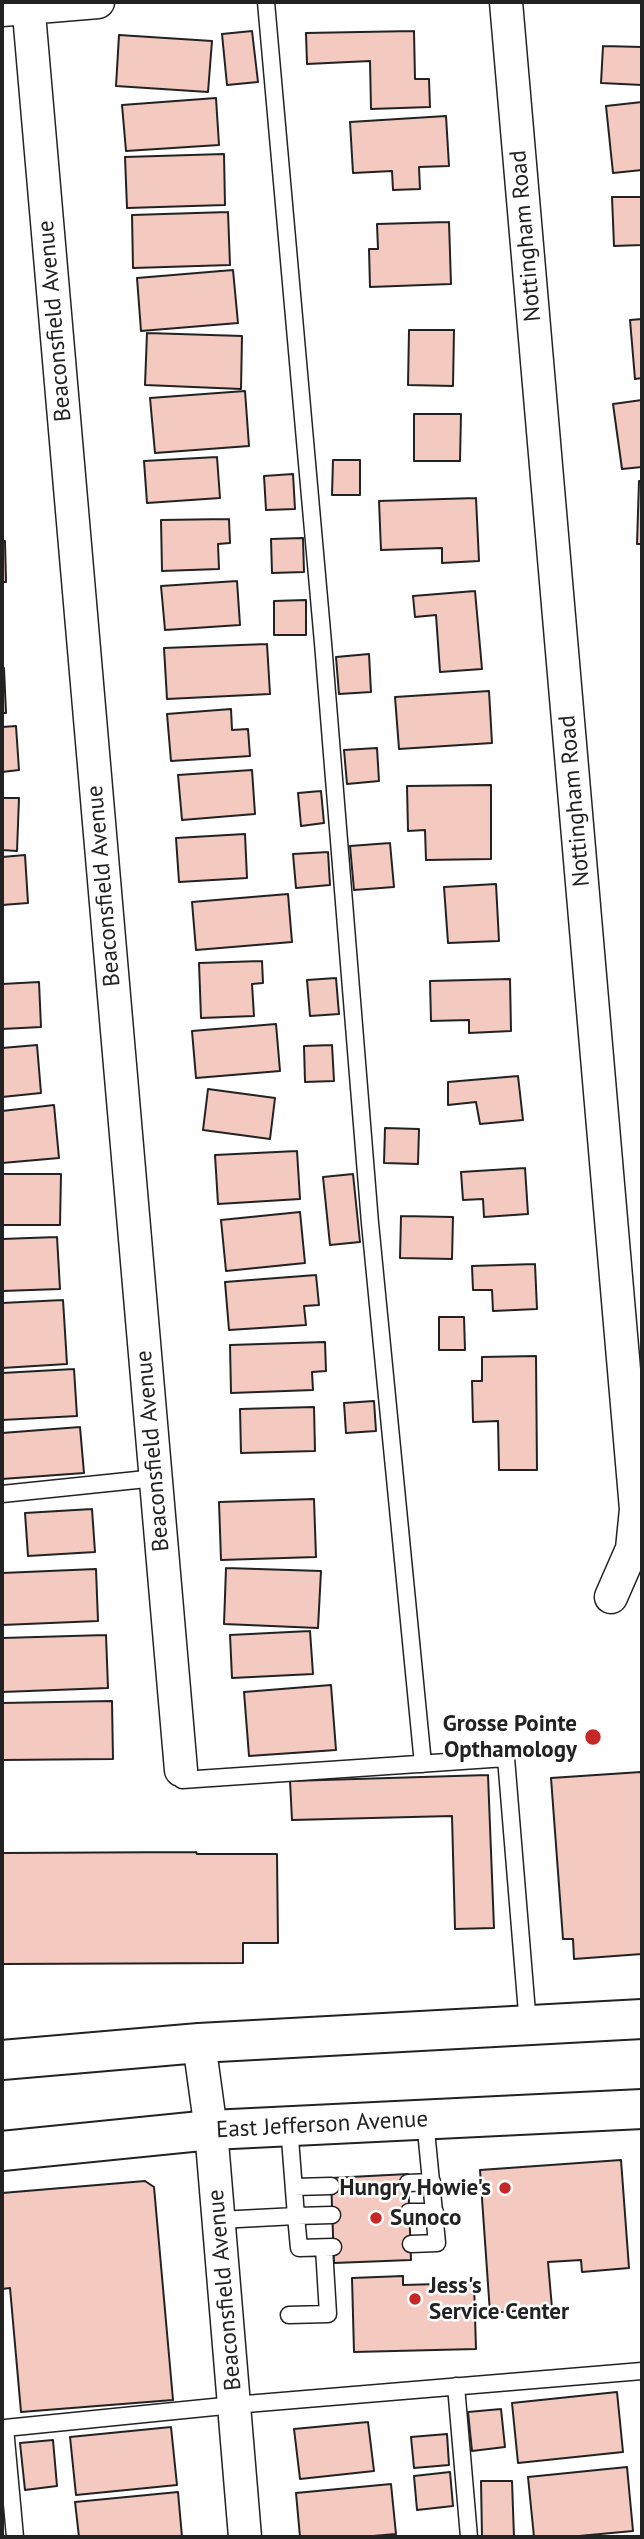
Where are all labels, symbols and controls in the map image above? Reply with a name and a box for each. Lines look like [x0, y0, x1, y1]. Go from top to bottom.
street label: Nottingham Road [505, 149, 547, 323]
street label: Beaconsfield Avenue [32, 219, 78, 423]
street label: Nottingham Road [554, 714, 596, 888]
street label: Beaconsfield Avenue [81, 784, 127, 988]
street label: Beaconsfield Avenue [130, 1349, 176, 1553]
place label: Grosse Pointe Opthamology [443, 1710, 577, 1764]
marker: Grosse Pointe Opthamology [583, 1727, 603, 1747]
street label: East Jefferson Avenue [215, 2106, 429, 2144]
place label: Hungry Howie's [340, 2174, 491, 2202]
marker: Hungry Howie's [497, 2180, 513, 2196]
street label: Beaconsfield Avenue [202, 2188, 248, 2392]
place label: Sunoco [390, 2204, 461, 2232]
marker: Sunoco [368, 2210, 384, 2226]
place label: Jess's Service Center [429, 2272, 569, 2326]
marker: Jess's Service Center [407, 2291, 423, 2307]

